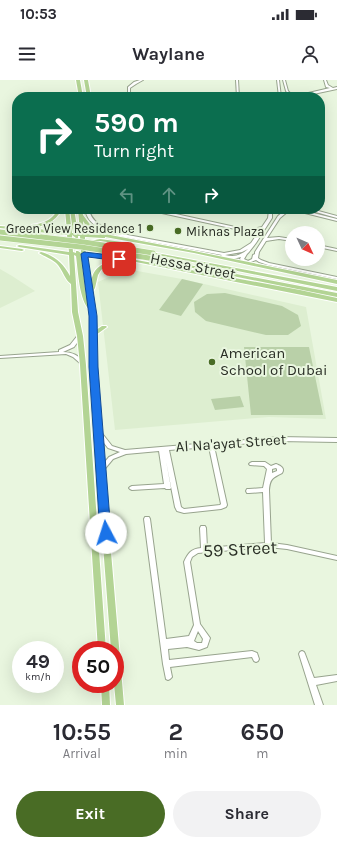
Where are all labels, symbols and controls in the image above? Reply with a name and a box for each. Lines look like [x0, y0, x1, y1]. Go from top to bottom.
text: 10:53 [20, 5, 57, 23]
icon: menu [16, 43, 38, 65]
text: Waylane [132, 43, 205, 65]
icon: person [299, 43, 321, 65]
text: 590 m [94, 106, 179, 139]
icon: right [28, 108, 80, 160]
text: Turn right [94, 140, 174, 162]
icon: left [116, 184, 138, 206]
icon: ahead [158, 184, 180, 206]
icon: right [200, 184, 222, 206]
place label: Green View Residence 1 [6, 221, 142, 236]
marker: Green View Residence 1 [145, 223, 155, 233]
place label: Miknas Plaza [186, 224, 264, 239]
marker: Miknas Plaza [173, 226, 183, 236]
north arrow [285, 226, 325, 266]
map controls [285, 226, 325, 266]
pin [102, 242, 136, 276]
icon: arrive [108, 248, 130, 270]
street label: Hessa Street [149, 249, 238, 283]
place label: American School of Dubai [220, 344, 328, 379]
marker: American School of Dubai [207, 357, 217, 367]
street label: Al Na'ayat Street [175, 430, 287, 456]
position arrow [85, 512, 127, 554]
street label: 59 Street [202, 536, 278, 562]
speed limit sign: 50 [72, 641, 124, 693]
text: 49 [26, 650, 50, 673]
text: km/h [25, 671, 51, 683]
text: 10:55 [53, 718, 111, 746]
text: 2 [168, 718, 183, 746]
text: 650 [240, 718, 284, 746]
text: Arrival [63, 746, 101, 761]
text: min [164, 746, 188, 761]
text: m [256, 746, 268, 761]
button: Exit [16, 791, 165, 837]
button: Share [173, 791, 321, 837]

